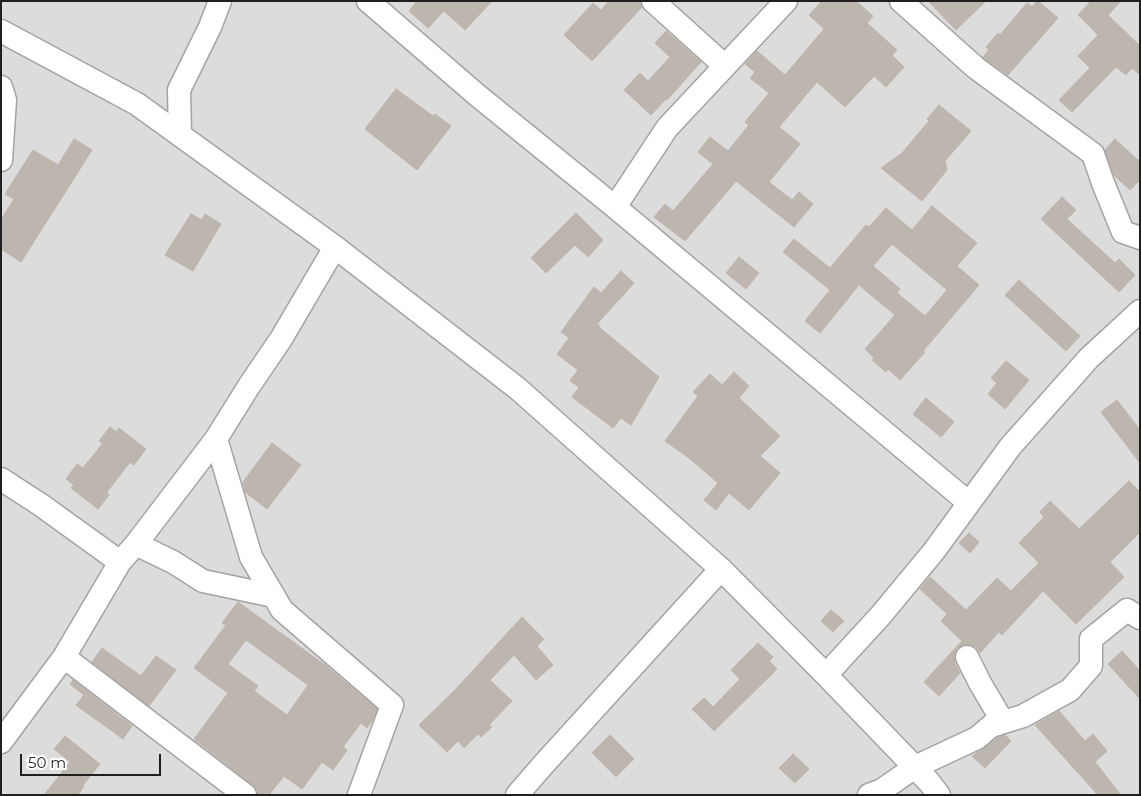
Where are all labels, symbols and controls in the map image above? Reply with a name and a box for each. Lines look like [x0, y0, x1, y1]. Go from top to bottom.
scale bar [22, 744, 164, 776]
text: 50 m [28, 753, 66, 772]

